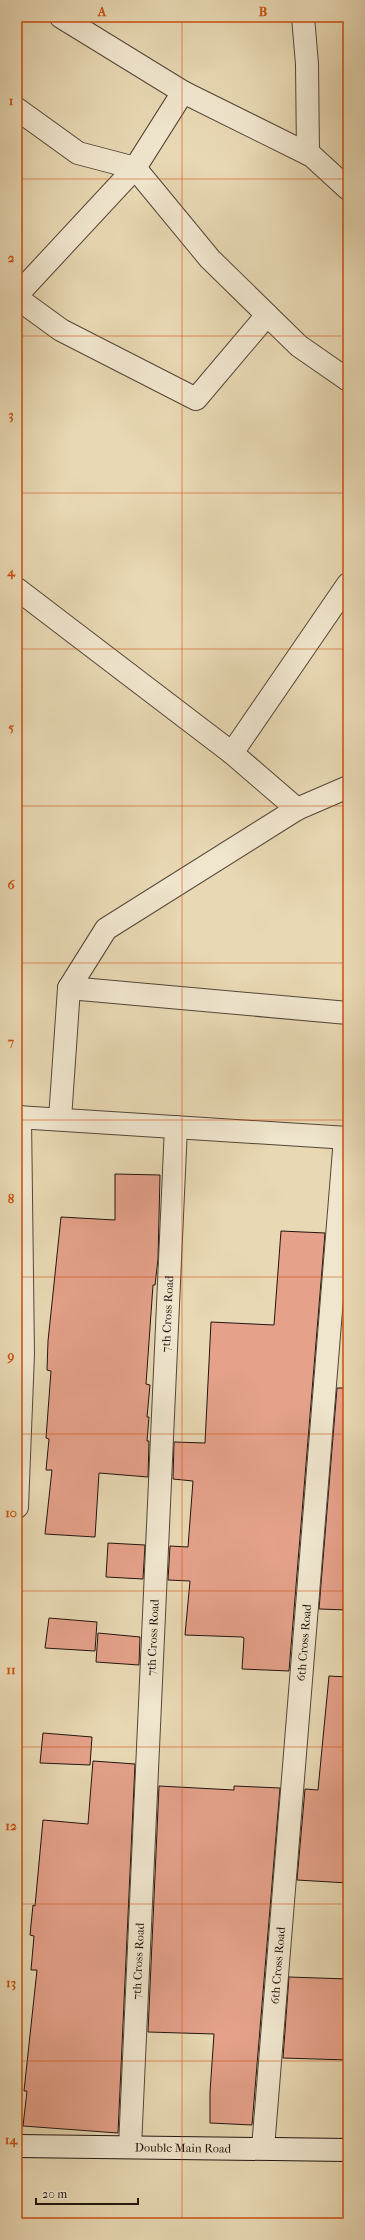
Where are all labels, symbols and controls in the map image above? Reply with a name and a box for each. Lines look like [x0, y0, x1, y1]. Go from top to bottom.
text: A [97, 4, 107, 19]
text: B [259, 4, 268, 19]
text: 1 [9, 93, 14, 108]
text: 2 [8, 250, 15, 265]
text: 3 [8, 407, 14, 423]
text: 4 [6, 564, 16, 580]
text: 5 [8, 720, 14, 735]
text: 6 [7, 877, 15, 892]
text: 7 [7, 1034, 15, 1049]
text: 8 [8, 1191, 15, 1206]
street label: 7th Cross Road [159, 1275, 176, 1353]
text: 9 [7, 1348, 15, 1364]
text: 10 [5, 1505, 17, 1520]
street label: 7th Cross Road [144, 1598, 162, 1676]
street label: 6th Cross Road [294, 1603, 314, 1682]
text: 11 [6, 1662, 16, 1677]
text: 12 [5, 1818, 17, 1833]
street label: 7th Cross Road [130, 1922, 147, 2000]
street label: 6th Cross Road [268, 1926, 288, 2005]
text: 13 [6, 1975, 16, 1991]
text: 14 [5, 2132, 18, 2148]
street label: Double Main Road [135, 2140, 232, 2156]
scale bar [36, 2180, 138, 2206]
text: 20 m [42, 2187, 67, 2201]

